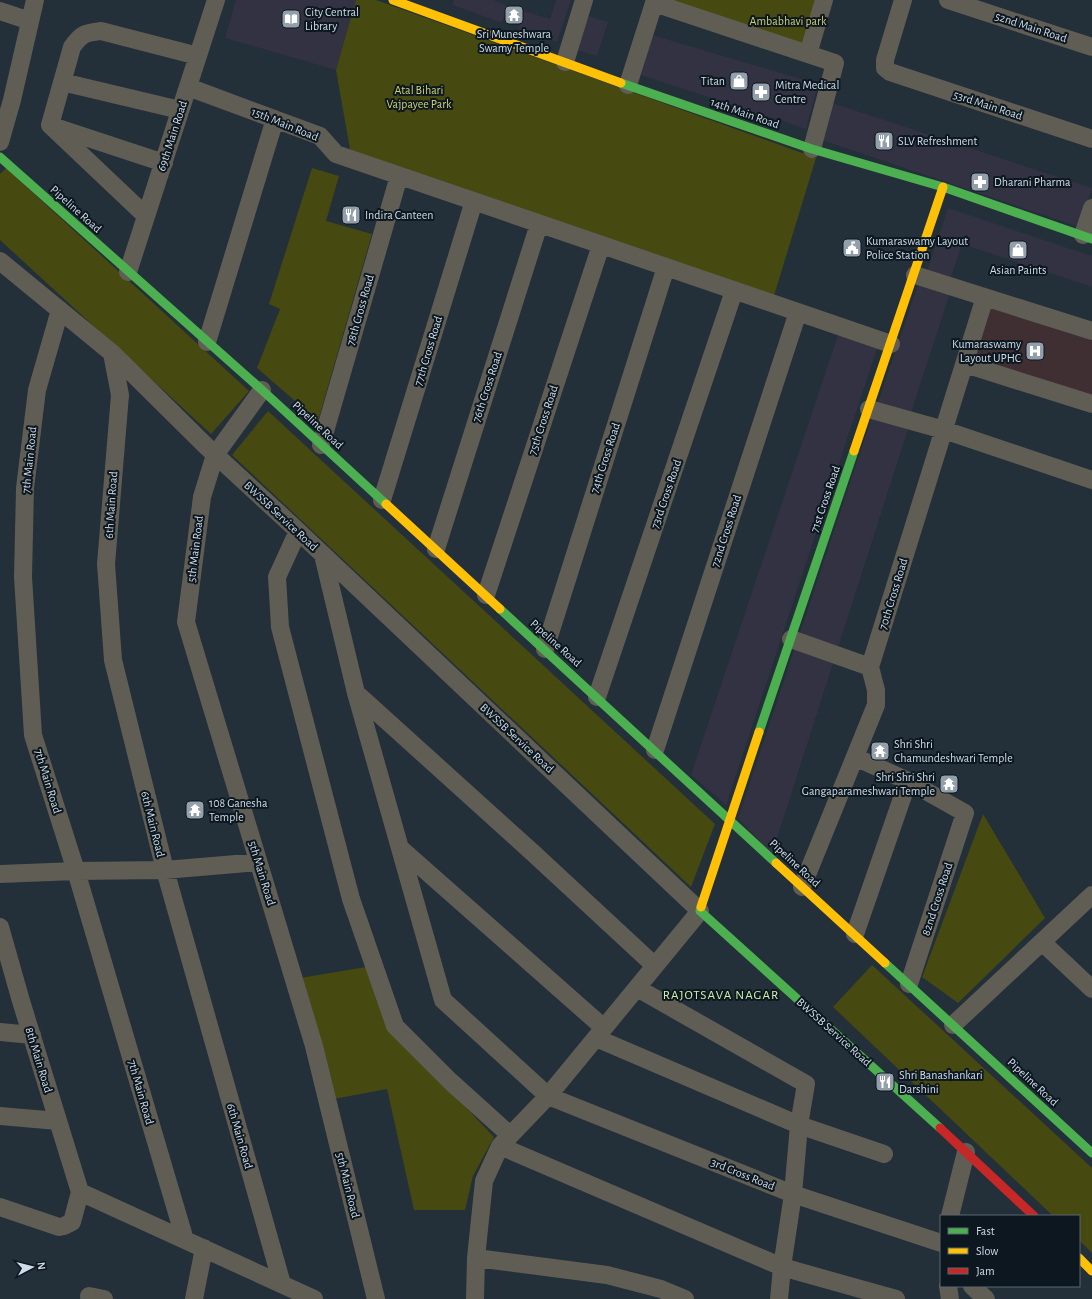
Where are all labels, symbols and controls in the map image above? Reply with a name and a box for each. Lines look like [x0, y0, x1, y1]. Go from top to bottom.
temple icon: Sri Muneshwara Swamy Temple [503, 4, 525, 26]
place label: City Central Library [305, 6, 359, 33]
library icon: City Central Library [280, 8, 302, 30]
street label: 52nd Main Road [994, 10, 1068, 44]
park label: Ambabhavi park [750, 15, 827, 27]
place label: Sri Muneshwara Swamy Temple [477, 28, 552, 55]
shop icon: Titan [728, 70, 750, 92]
place label: Titan [701, 75, 725, 87]
place label: Mitra Medical Centre [775, 79, 839, 105]
pharmacy icon: Mitra Medical Centre [750, 81, 772, 103]
park label: Atal Bihari Vajpayee Park [386, 84, 452, 111]
street label: 53rd Main Road [952, 88, 1024, 122]
street label: 14th Main Road [709, 96, 781, 130]
street label: 69th Main Road [155, 99, 189, 173]
street label: 15th Main Road [250, 105, 320, 143]
restaurant icon: SLV Refreshment [873, 130, 895, 152]
place label: SLV Refreshment [898, 135, 977, 147]
pharmacy icon: Dharani Pharma [969, 171, 991, 193]
place label: Dharani Pharma [994, 176, 1071, 188]
street label: Pipeline Road [48, 183, 104, 235]
restaurant icon: Indira Canteen [340, 204, 362, 226]
place label: Indira Canteen [365, 209, 433, 221]
place label: Kumaraswamy Layout Police Station [866, 235, 968, 261]
public building icon: Kumaraswamy Layout Police Station [841, 237, 863, 259]
shop icon: Asian Paints [1007, 239, 1029, 261]
place label: Asian Paints [990, 264, 1046, 276]
street label: 78th Cross Road [344, 273, 376, 347]
street label: 77th Cross Road [412, 315, 444, 387]
place label: Kumaraswamy Layout UPHC [952, 338, 1021, 365]
hospital icon: Kumaraswamy Layout UPHC [1024, 340, 1046, 362]
street label: 76th Cross Road [470, 350, 504, 424]
street label: 75th Cross Road [526, 384, 560, 456]
street label: Pipeline Road [290, 399, 346, 451]
street label: 74th Cross Road [588, 421, 622, 495]
street label: 7th Main Road [20, 426, 38, 494]
street label: 73rd Cross Road [649, 458, 683, 530]
street label: 71st Cross Road [808, 464, 842, 534]
street label: 6th Main Road [103, 471, 119, 539]
street label: BWSSB Service Road [242, 479, 320, 553]
street label: 72nd Cross Road [709, 493, 743, 569]
street label: 5th Main Road [185, 515, 205, 583]
street label: 70th Cross Road [876, 557, 910, 631]
street label: Pipeline Road [528, 617, 584, 669]
street label: BWSSB Service Road [478, 701, 556, 775]
place label: Shri Shri Chamundeshwari Temple [894, 738, 1013, 764]
temple icon: Shri Shri Chamundeshwari Temple [869, 740, 891, 762]
street label: 7th Main Road [32, 747, 64, 815]
place label: Shri Shri Shri Gangaparameshwari Temple [802, 771, 935, 797]
temple icon: Shri Shri Shri Gangaparameshwari Temple [938, 773, 960, 795]
street label: 6th Main Road [139, 790, 167, 858]
place label: 108 Ganesha Temple [209, 797, 268, 823]
temple icon: 108 Ganesha Temple [184, 799, 206, 821]
street label: Pipeline Road [767, 837, 823, 889]
street label: 5th Main Road [246, 839, 278, 907]
street label: 82nd Cross Road [920, 861, 954, 937]
district label: RAJOTSAVA NAGAR [663, 989, 779, 1002]
street label: BWSSB Service Road [794, 996, 874, 1068]
street label: 8th Main Road [23, 1026, 55, 1094]
street label: Pipeline Road [1005, 1056, 1061, 1108]
street label: 7th Main Road [126, 1058, 156, 1126]
place label: Shri Banashankari Darshini [899, 1069, 983, 1095]
restaurant icon: Shri Banashankari Darshini [874, 1071, 896, 1093]
street label: 6th Main Road [225, 1102, 255, 1170]
street label: 5th Main Road [334, 1151, 362, 1219]
street label: 3rd Cross Road [709, 1156, 777, 1192]
legend [940, 1215, 1080, 1287]
text: Fast [976, 1225, 995, 1237]
text: Slow [976, 1245, 998, 1257]
north arrow [12, 1247, 52, 1287]
text: N [36, 1261, 47, 1270]
text: Jam [976, 1265, 995, 1277]

